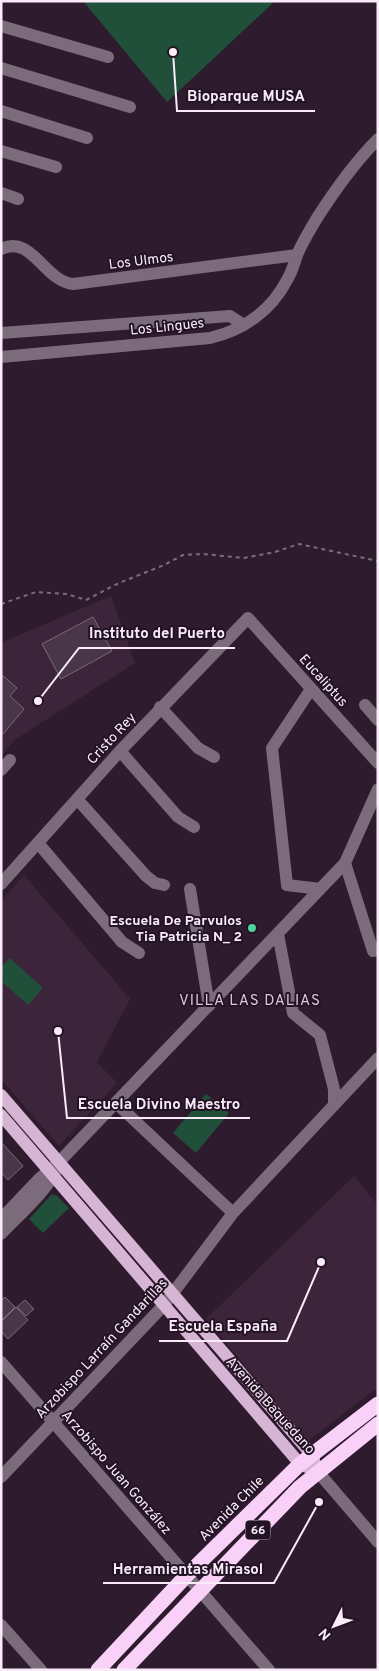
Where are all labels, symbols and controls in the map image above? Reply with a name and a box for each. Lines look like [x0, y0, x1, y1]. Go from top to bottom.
callout: Bioparque MUSA [177, 81, 315, 111]
text: Bioparque MUSA [187, 88, 305, 107]
street label: Los Ulmos [108, 249, 174, 274]
street label: Los Lingues [129, 315, 205, 340]
callout: Instituto del Puerto [79, 618, 235, 648]
text: Instituto del Puerto [89, 625, 225, 644]
street label: Eucaliptus [295, 651, 351, 711]
street label: Cristo Rey [84, 710, 140, 768]
place label: Escuela De Parvulos Tia Patricia N_ 2 [110, 913, 242, 946]
marker: Escuela De Parvulos Tia Patricia N_ 2 [246, 922, 258, 934]
district label: VILLA LAS DALIAS [179, 992, 321, 1011]
callout: Escuela Divino Maestro [67, 1088, 250, 1118]
text: Escuela Divino Maestro [78, 1096, 240, 1115]
street label: Arzobispo Larraín Gandarillas [33, 1275, 172, 1423]
callout: Escuela España [159, 1311, 287, 1341]
text: Escuela España [169, 1318, 277, 1337]
street label: Avenida Baquedano [222, 1354, 318, 1458]
street label: Arzobispo Juan González [57, 1407, 174, 1539]
street label: Avenida Chile [196, 1473, 268, 1545]
road number: 66 [246, 1520, 270, 1540]
callout: Herramientas Mirasol [103, 1553, 274, 1583]
text: Herramientas Mirasol [113, 1561, 263, 1580]
north arrow [309, 1601, 359, 1651]
text: N [316, 1624, 335, 1643]

